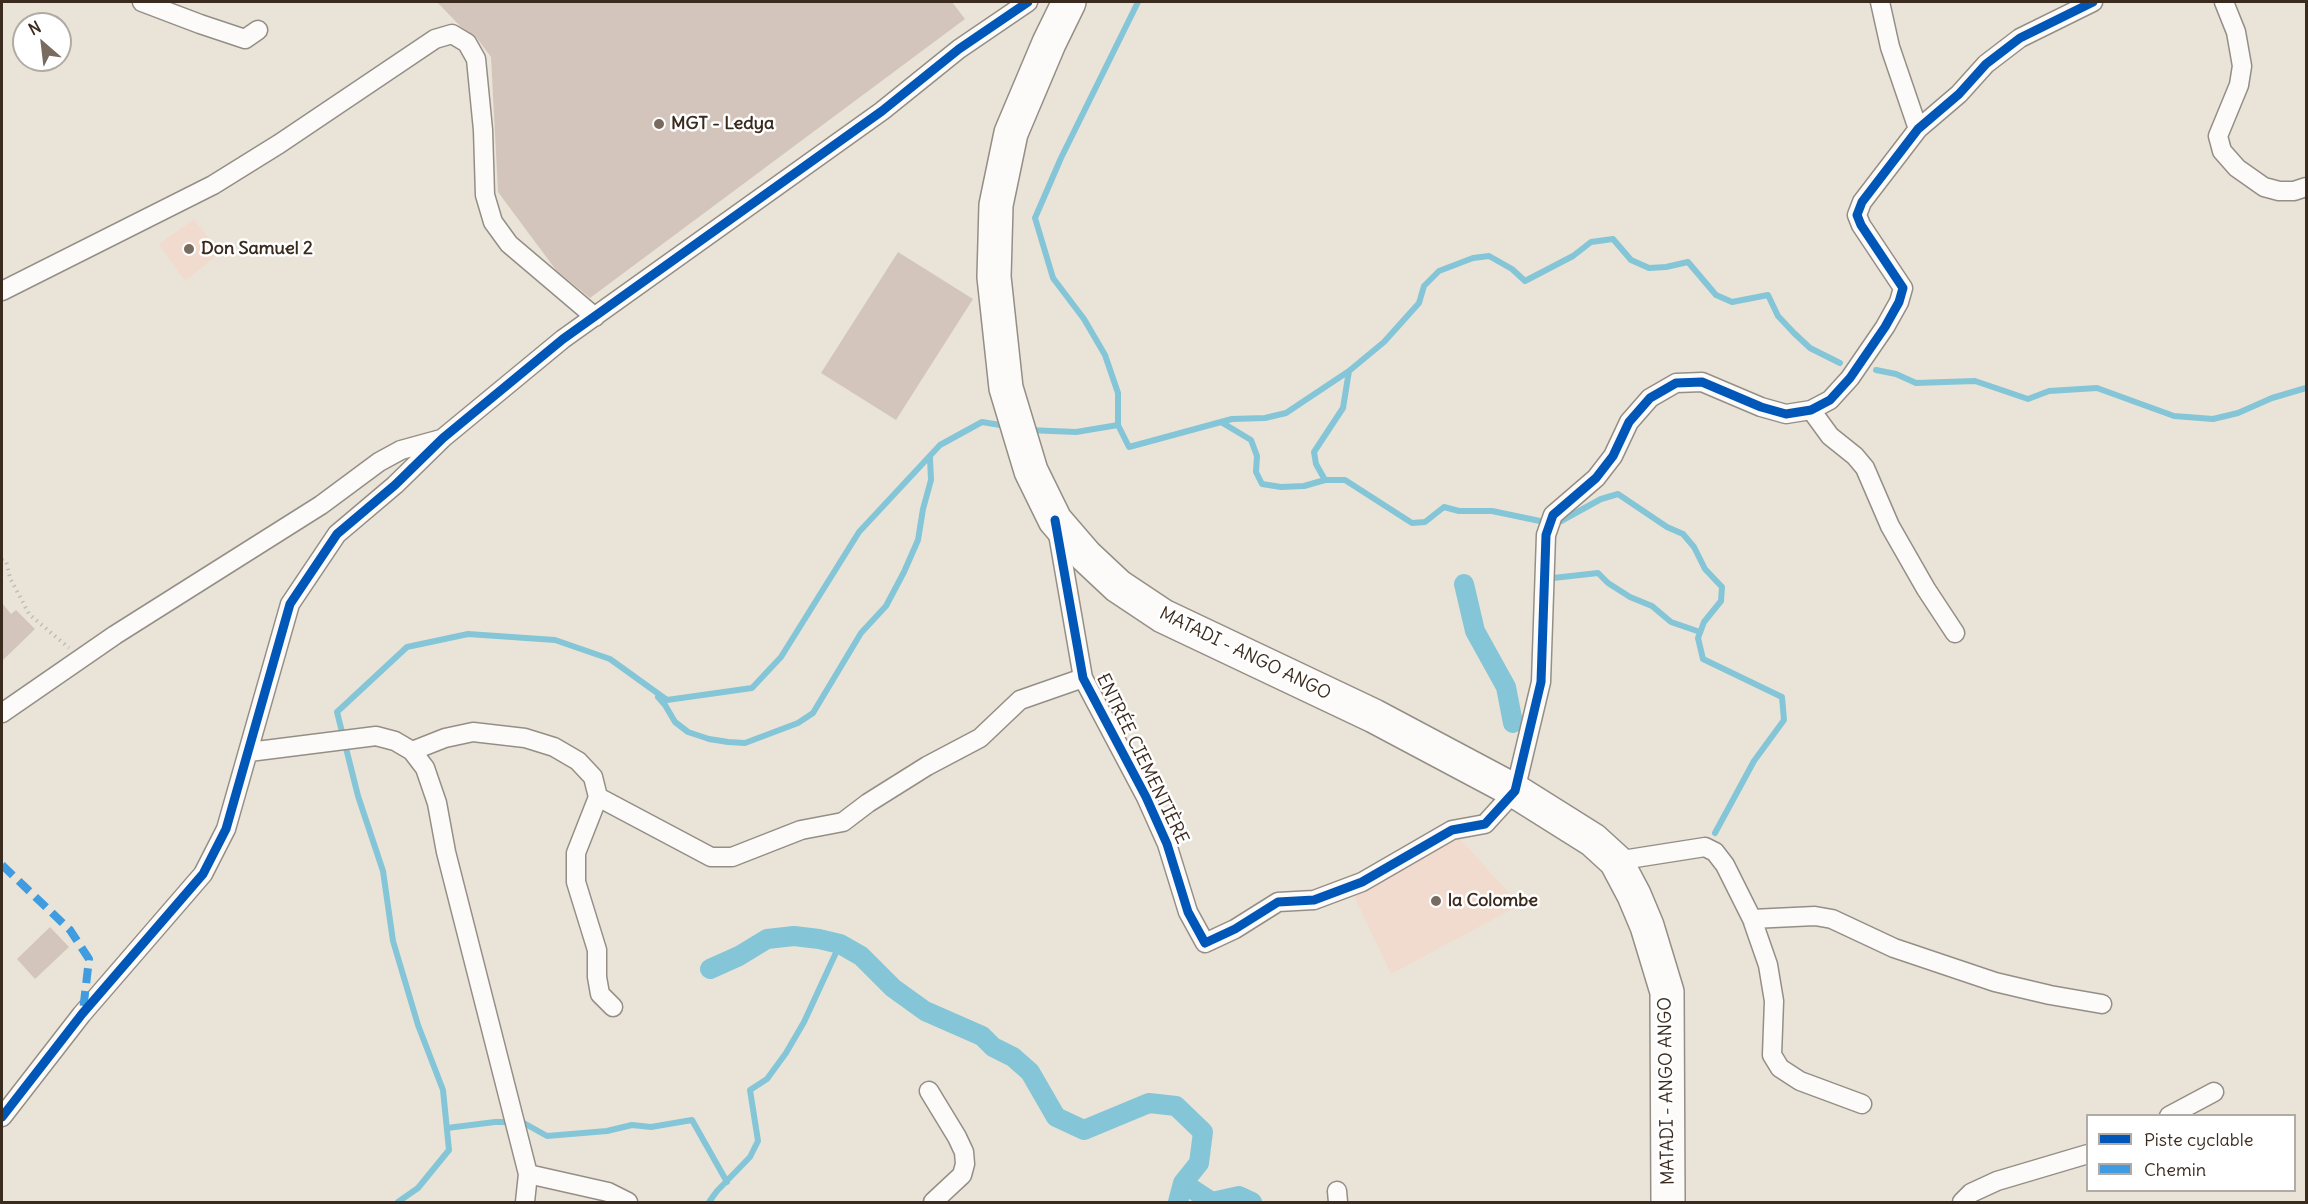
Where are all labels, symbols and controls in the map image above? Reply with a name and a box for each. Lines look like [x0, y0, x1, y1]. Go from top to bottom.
north arrow [12, 12, 72, 72]
text: N [25, 16, 44, 39]
place label: MGT - Ledya [671, 113, 774, 135]
marker: MGT - Ledya [652, 117, 666, 131]
place label: Don Samuel 2 [201, 238, 313, 260]
marker: Don Samuel 2 [182, 242, 196, 256]
street label: MATADI - ANGO ANGO [1156, 603, 1334, 705]
street label: ENTRÉE CIEMENTIÈRE [1091, 670, 1193, 848]
place label: la Colombe [1448, 890, 1538, 912]
marker: la Colombe [1429, 894, 1443, 908]
street label: MATADI - ANGO ANGO [1655, 997, 1679, 1185]
legend [2086, 1114, 2296, 1192]
text: Piste cyclable [2144, 1128, 2253, 1151]
text: Chemin [2144, 1158, 2206, 1181]

